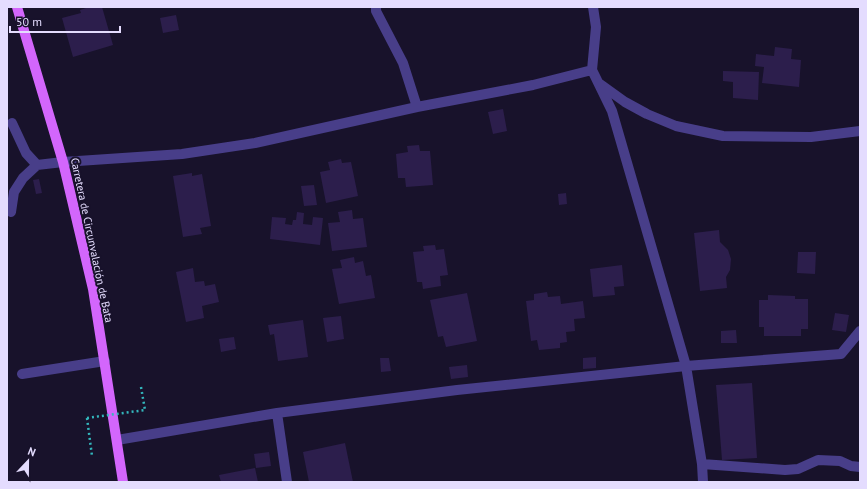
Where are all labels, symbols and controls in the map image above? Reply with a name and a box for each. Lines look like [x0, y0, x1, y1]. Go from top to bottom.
scale bar [10, 8, 120, 34]
text: 50 m [16, 14, 42, 29]
street label: Carretera de Circunvalación de Bata [68, 156, 116, 324]
north arrow [8, 441, 48, 481]
text: N [26, 444, 38, 460]

